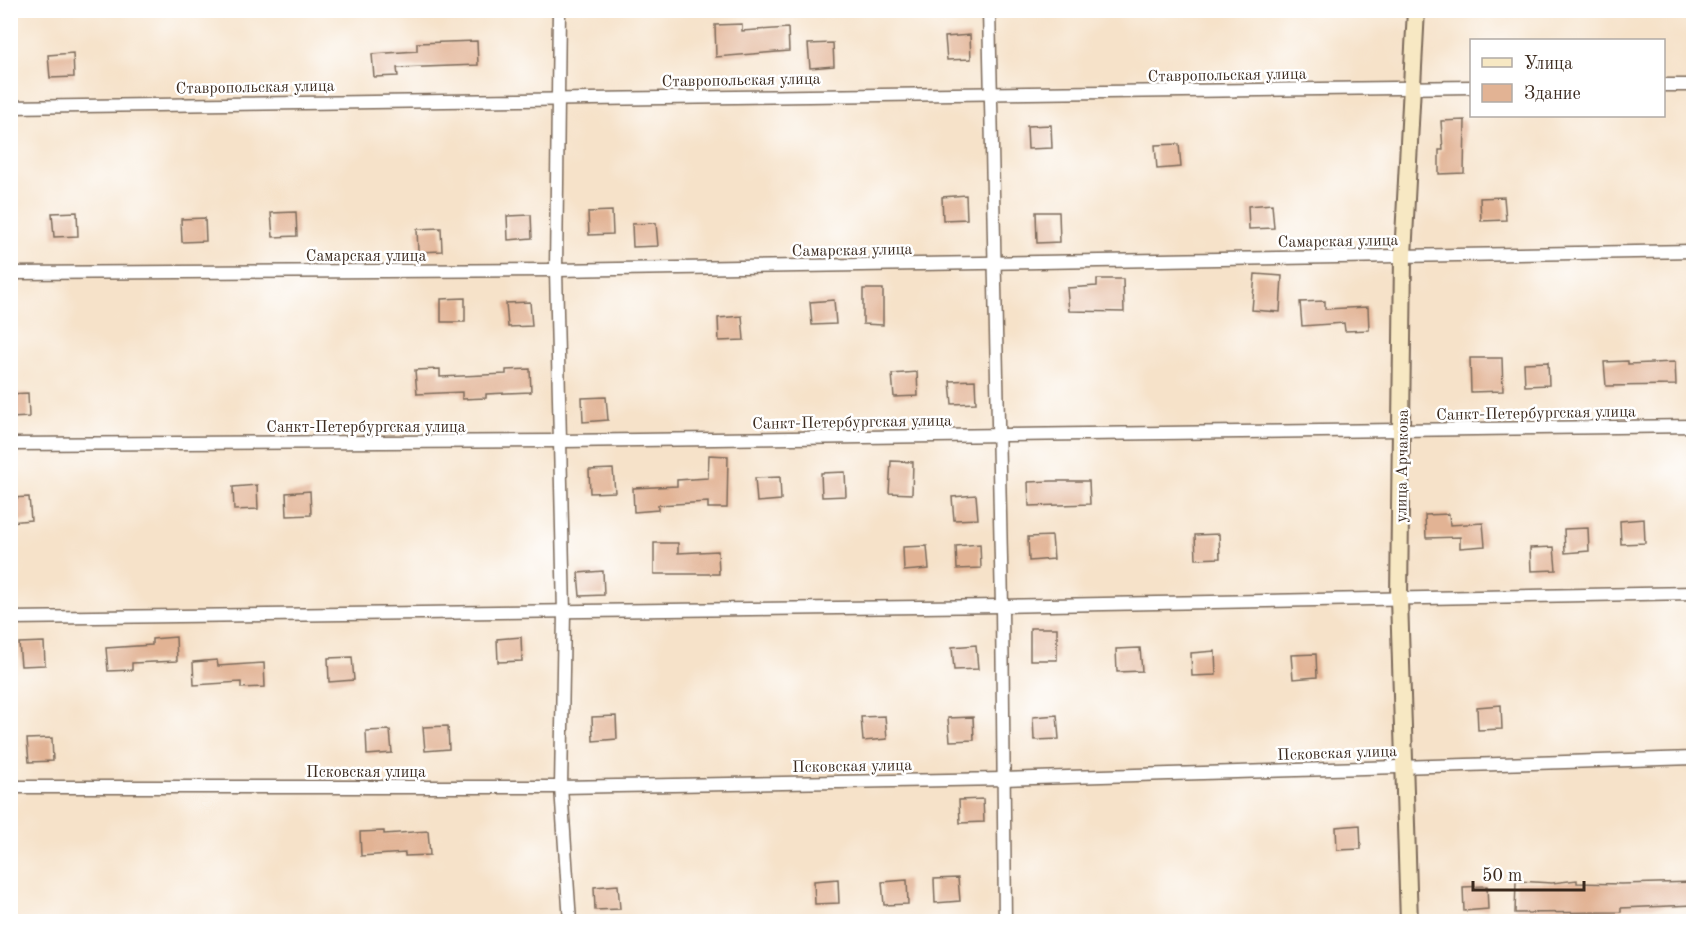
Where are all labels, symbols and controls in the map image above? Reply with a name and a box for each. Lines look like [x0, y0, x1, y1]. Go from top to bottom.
legend [1470, 39, 1665, 117]
text: Улица [1524, 55, 1573, 73]
street label: Ставропольская улица [1147, 67, 1307, 85]
street label: Ставропольская улица [661, 72, 821, 90]
street label: Ставропольская улица [175, 79, 335, 97]
text: Здание [1524, 85, 1581, 103]
street label: Самарская улица [1278, 233, 1399, 251]
street label: Самарская улица [792, 242, 913, 260]
street label: Самарская улица [306, 249, 426, 265]
street label: Санкт-Петербургская улица [1436, 404, 1636, 424]
street label: улица Арчакова [1394, 409, 1412, 523]
street label: Санкт-Петербургская улица [752, 413, 952, 433]
street label: Санкт-Петербургская улица [266, 420, 466, 436]
street label: Псковская улица [1277, 744, 1397, 764]
street label: Псковская улица [792, 758, 912, 776]
street label: Псковская улица [306, 765, 426, 781]
scale bar [1473, 854, 1584, 892]
text: 50 m [1482, 867, 1522, 885]

